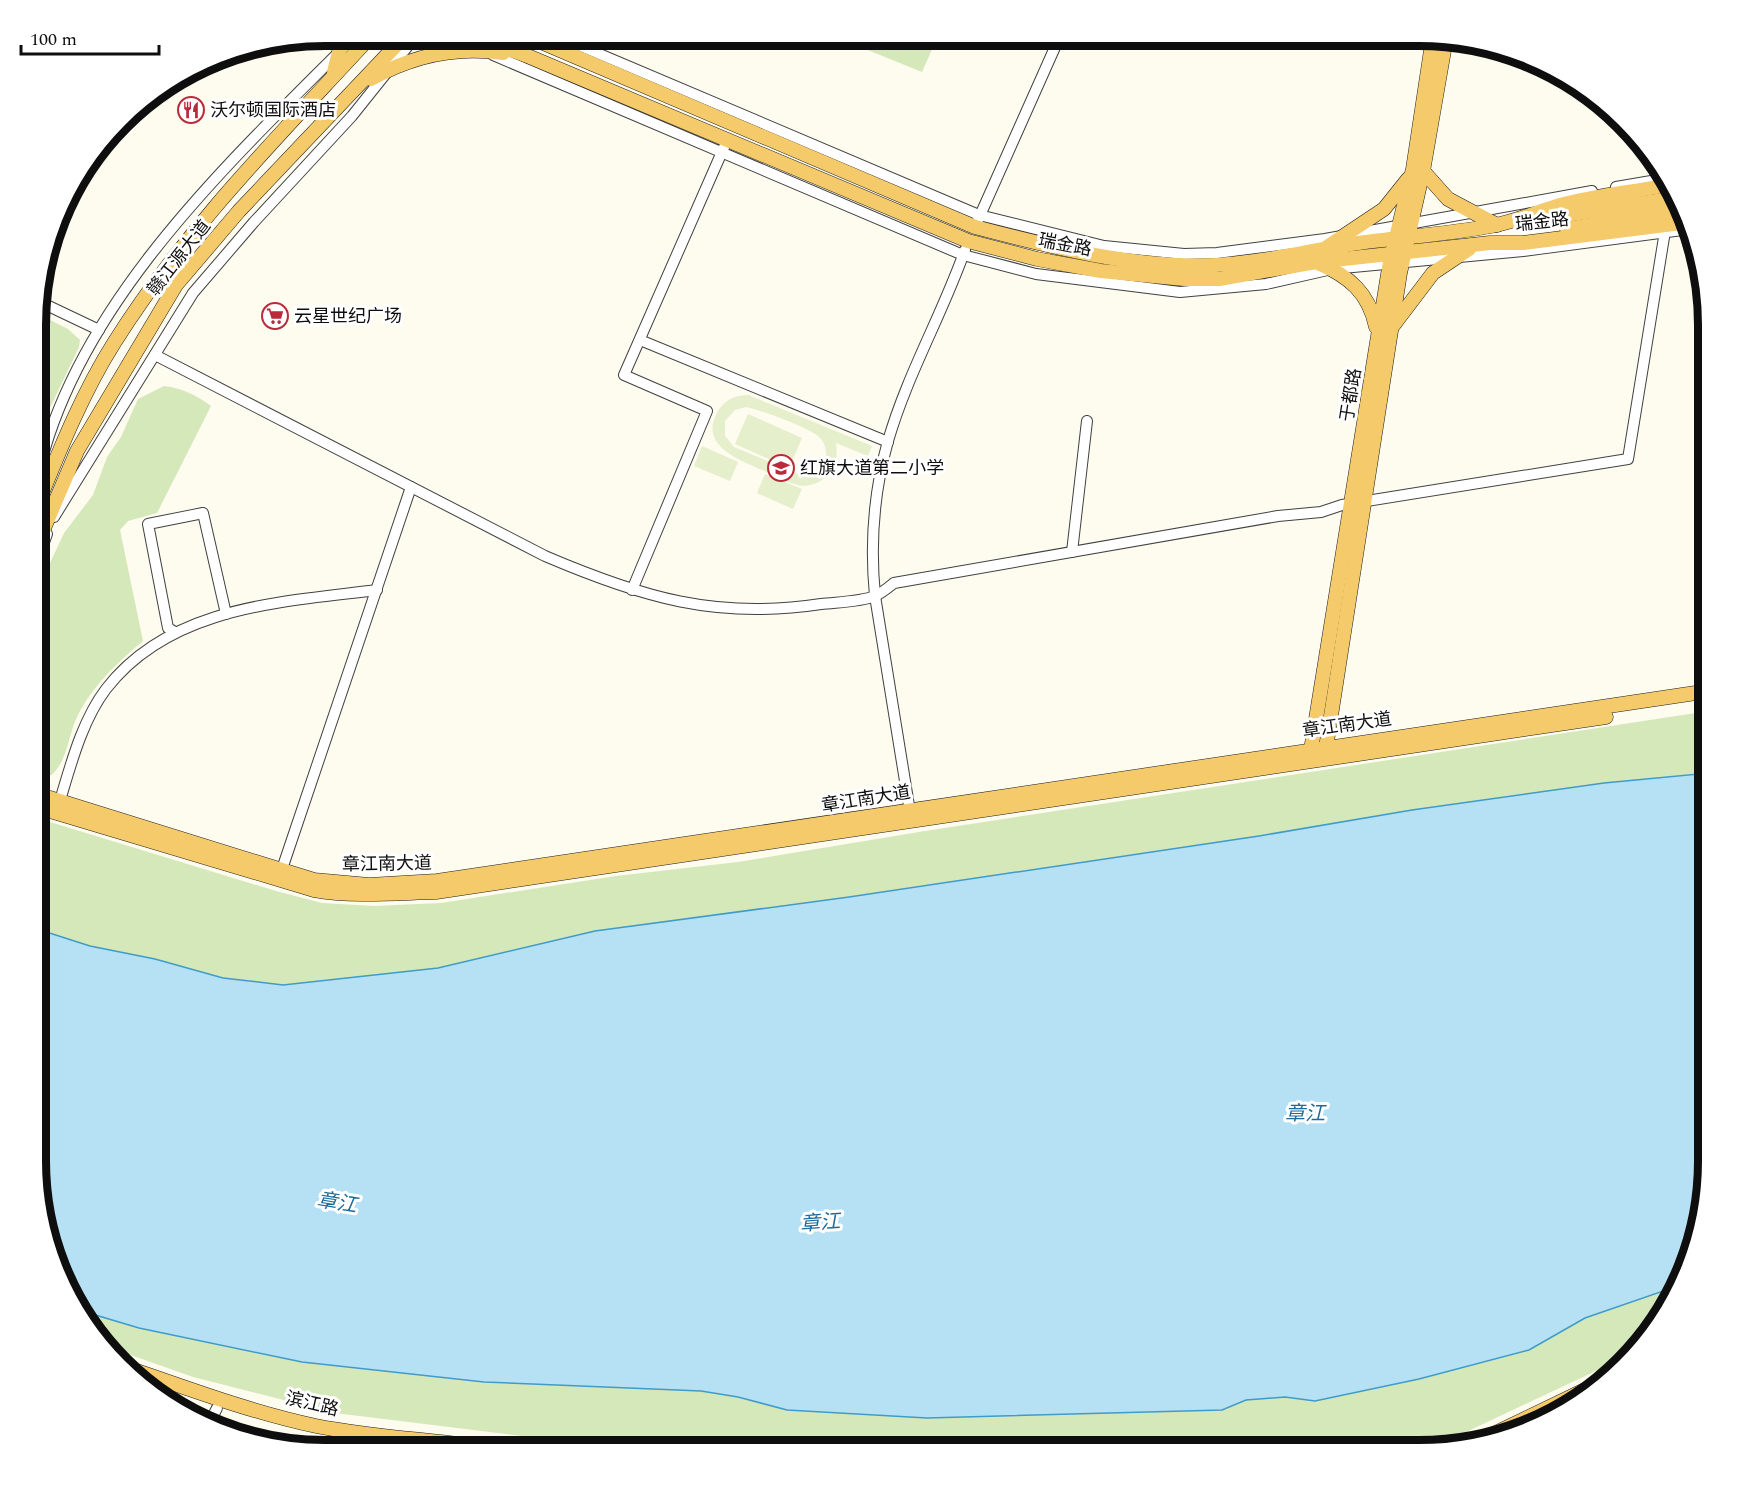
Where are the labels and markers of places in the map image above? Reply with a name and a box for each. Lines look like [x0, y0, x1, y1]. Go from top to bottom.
restaurant icon: 沃尔顿国际酒店 [176, 95, 206, 125]
place label: 沃尔顿国际酒店 [210, 97, 336, 124]
supermarket icon: 云星世纪广场 [260, 301, 290, 331]
place label: 云星世纪广场 [294, 303, 402, 330]
school or university icon: 红旗大道第二小学 [766, 453, 796, 483]
place label: 红旗大道第二小学 [800, 455, 944, 482]

